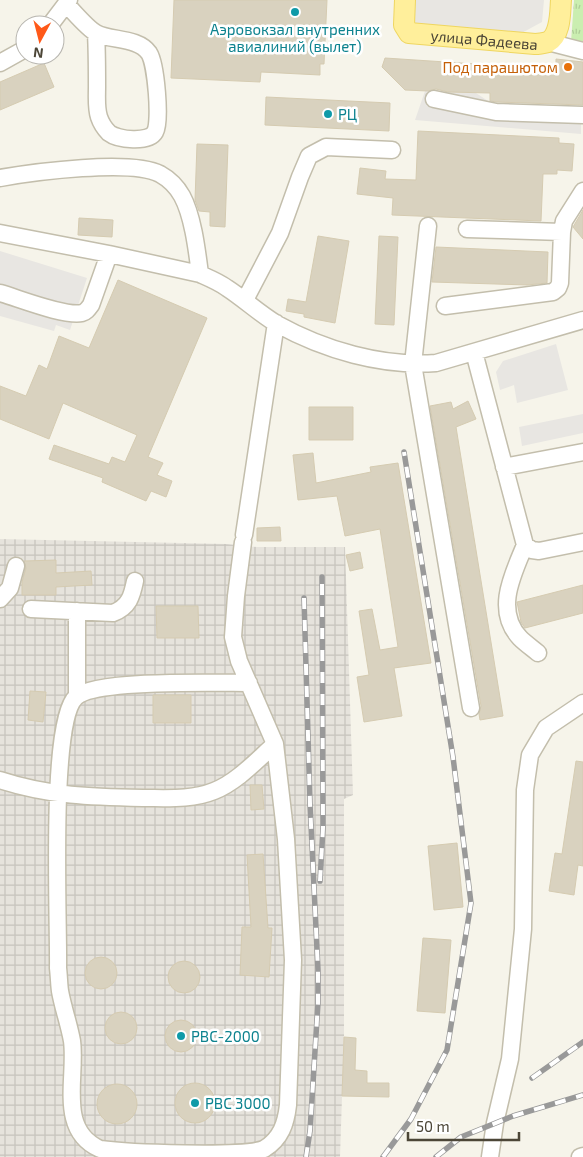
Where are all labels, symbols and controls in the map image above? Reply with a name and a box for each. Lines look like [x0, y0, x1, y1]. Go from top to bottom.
marker: Аэровокзал внутренних авиалиний (вылет) [289, 6, 301, 18]
north arrow [15, 15, 65, 65]
place label: Аэровокзал внутренних авиалиний (вылет) [210, 20, 380, 55]
street label: улица Фадеева [430, 26, 539, 53]
text: N [32, 44, 44, 62]
place label: Под парашютом [442, 58, 558, 76]
marker: Под парашютом [562, 61, 574, 73]
place label: РЦ [338, 105, 357, 123]
marker: РЦ [322, 108, 334, 120]
place label: РВС-2000 [191, 1027, 260, 1045]
marker: РВС-2000 [175, 1030, 187, 1042]
place label: РВС 3000 [205, 1094, 271, 1112]
marker: РВС 3000 [189, 1097, 201, 1109]
scale bar [408, 1110, 519, 1142]
text: 50 m [416, 1117, 450, 1135]

